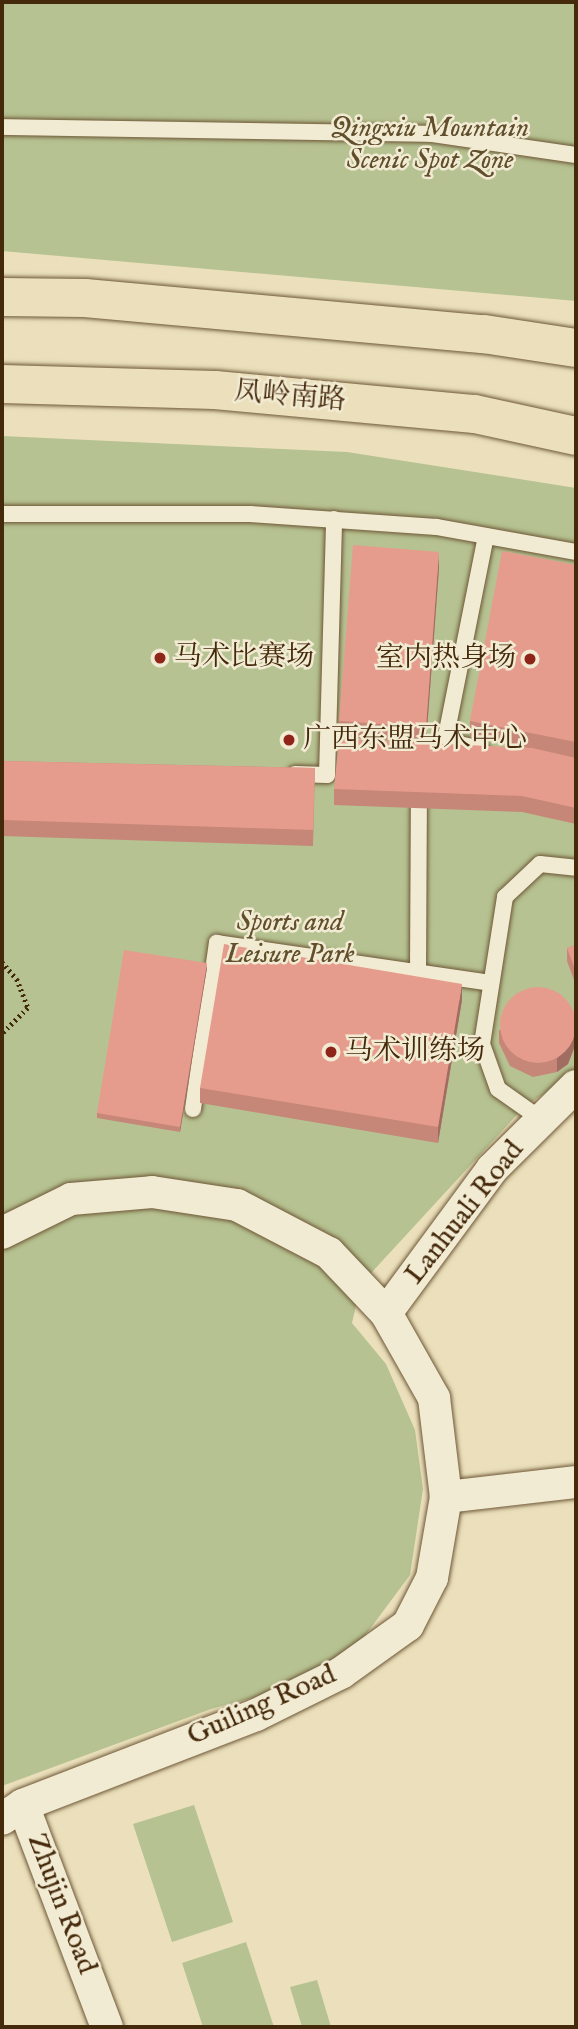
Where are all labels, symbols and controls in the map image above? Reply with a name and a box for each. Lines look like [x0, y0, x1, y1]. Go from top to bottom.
park label: Qingxiu Mountain Scenic Spot Zone [331, 112, 529, 178]
street label: 凤岭南路 [233, 375, 347, 419]
place label: 马术比赛场 [174, 641, 314, 675]
place label: 室内热身场 [376, 642, 516, 676]
marker: 马术比赛场 [152, 650, 168, 666]
marker: 室内热身场 [522, 651, 538, 667]
place label: 广西东盟马术中心 [303, 723, 527, 757]
marker: 广西东盟马术中心 [281, 732, 297, 748]
park label: Sports and Leisure Park [225, 906, 355, 972]
place label: 马术训练场 [345, 1035, 485, 1069]
marker: 马术训练场 [323, 1044, 339, 1060]
street label: Lanhuali Road [399, 1135, 531, 1291]
street label: Guiling Road [183, 1658, 341, 1754]
street label: Zhujin Road [19, 1829, 103, 1979]

